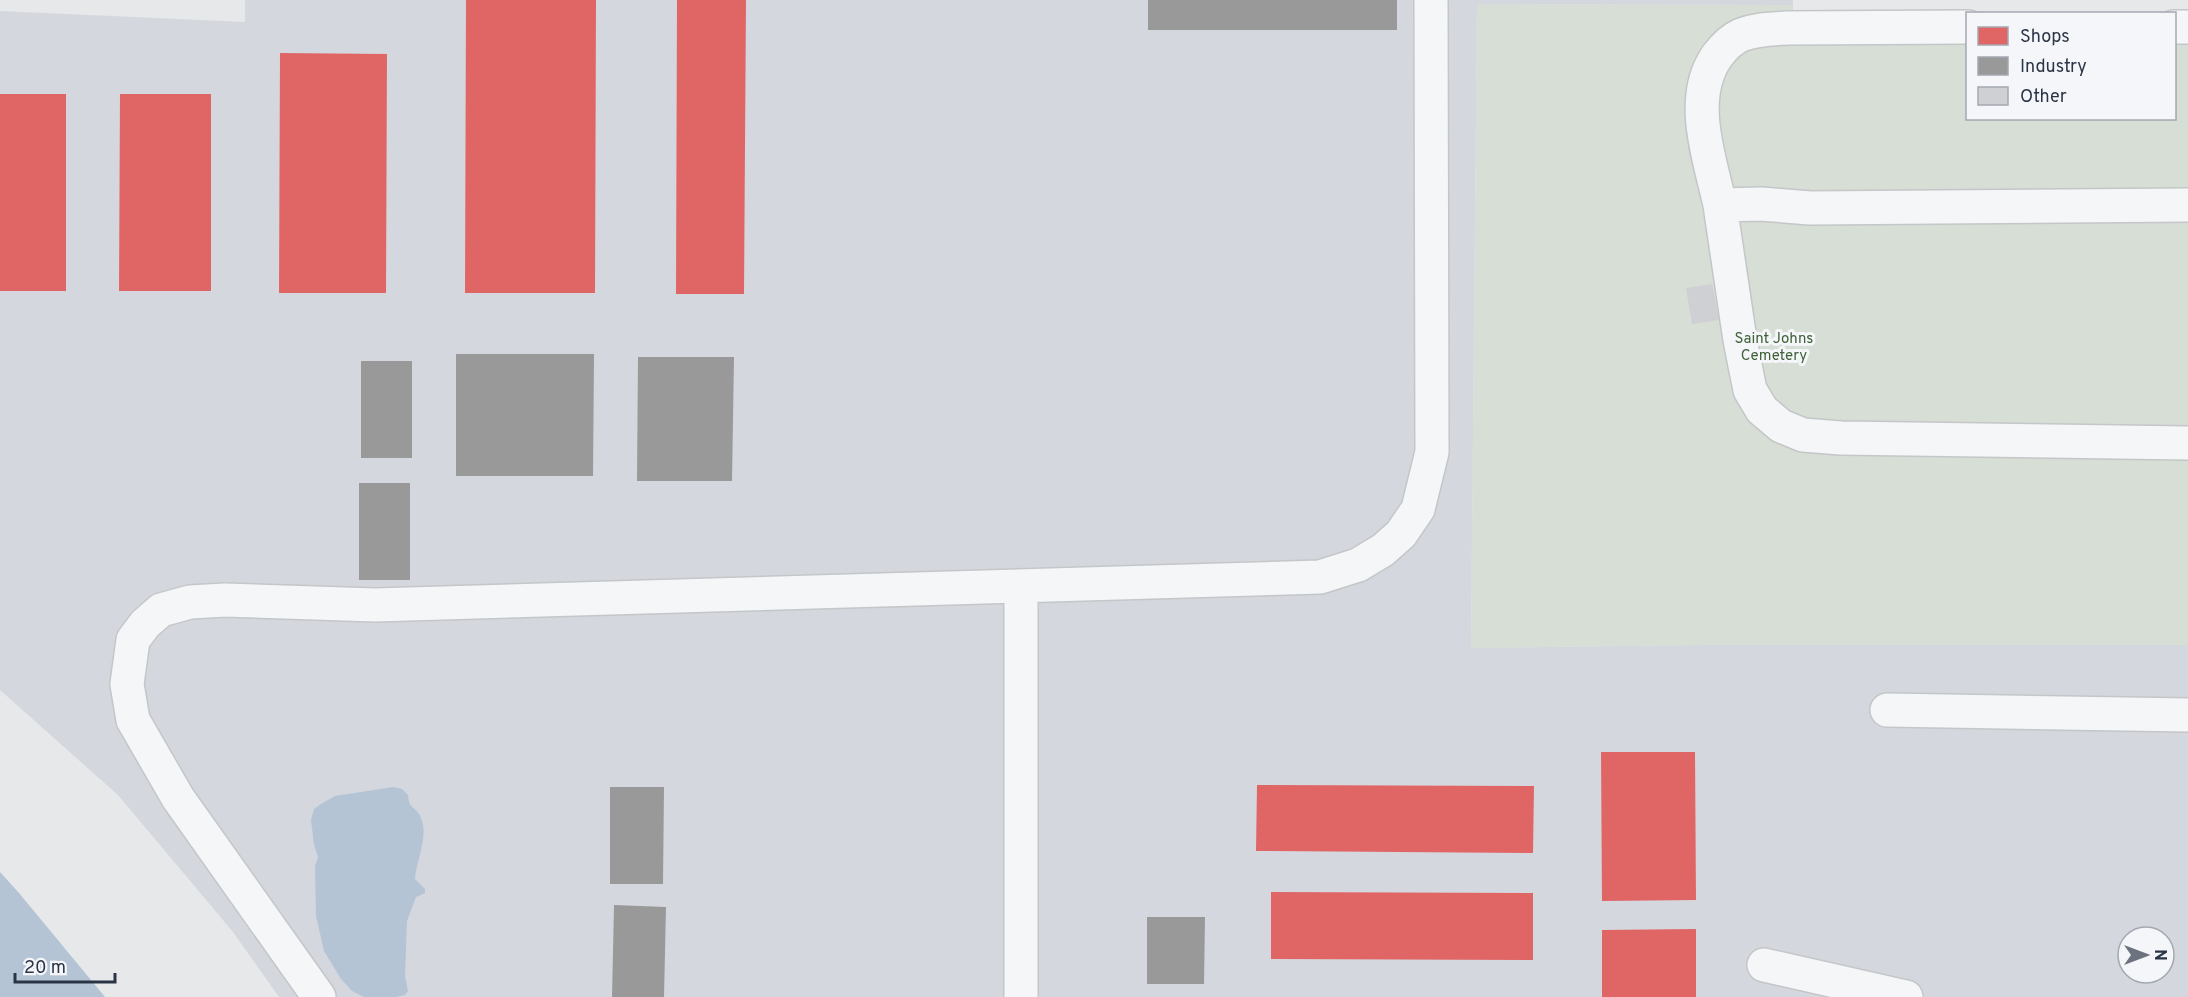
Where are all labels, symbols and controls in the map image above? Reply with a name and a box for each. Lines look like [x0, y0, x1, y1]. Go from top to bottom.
legend [1966, 12, 2176, 120]
text: Shops [2020, 26, 2070, 49]
text: Industry [2020, 56, 2087, 79]
text: Other [2020, 86, 2067, 109]
park label: Saint Johns Cemetery [1735, 330, 1813, 366]
north arrow [2116, 925, 2176, 985]
scale bar [15, 946, 116, 984]
text: N [2149, 949, 2169, 961]
text: 20 m [24, 957, 66, 980]

